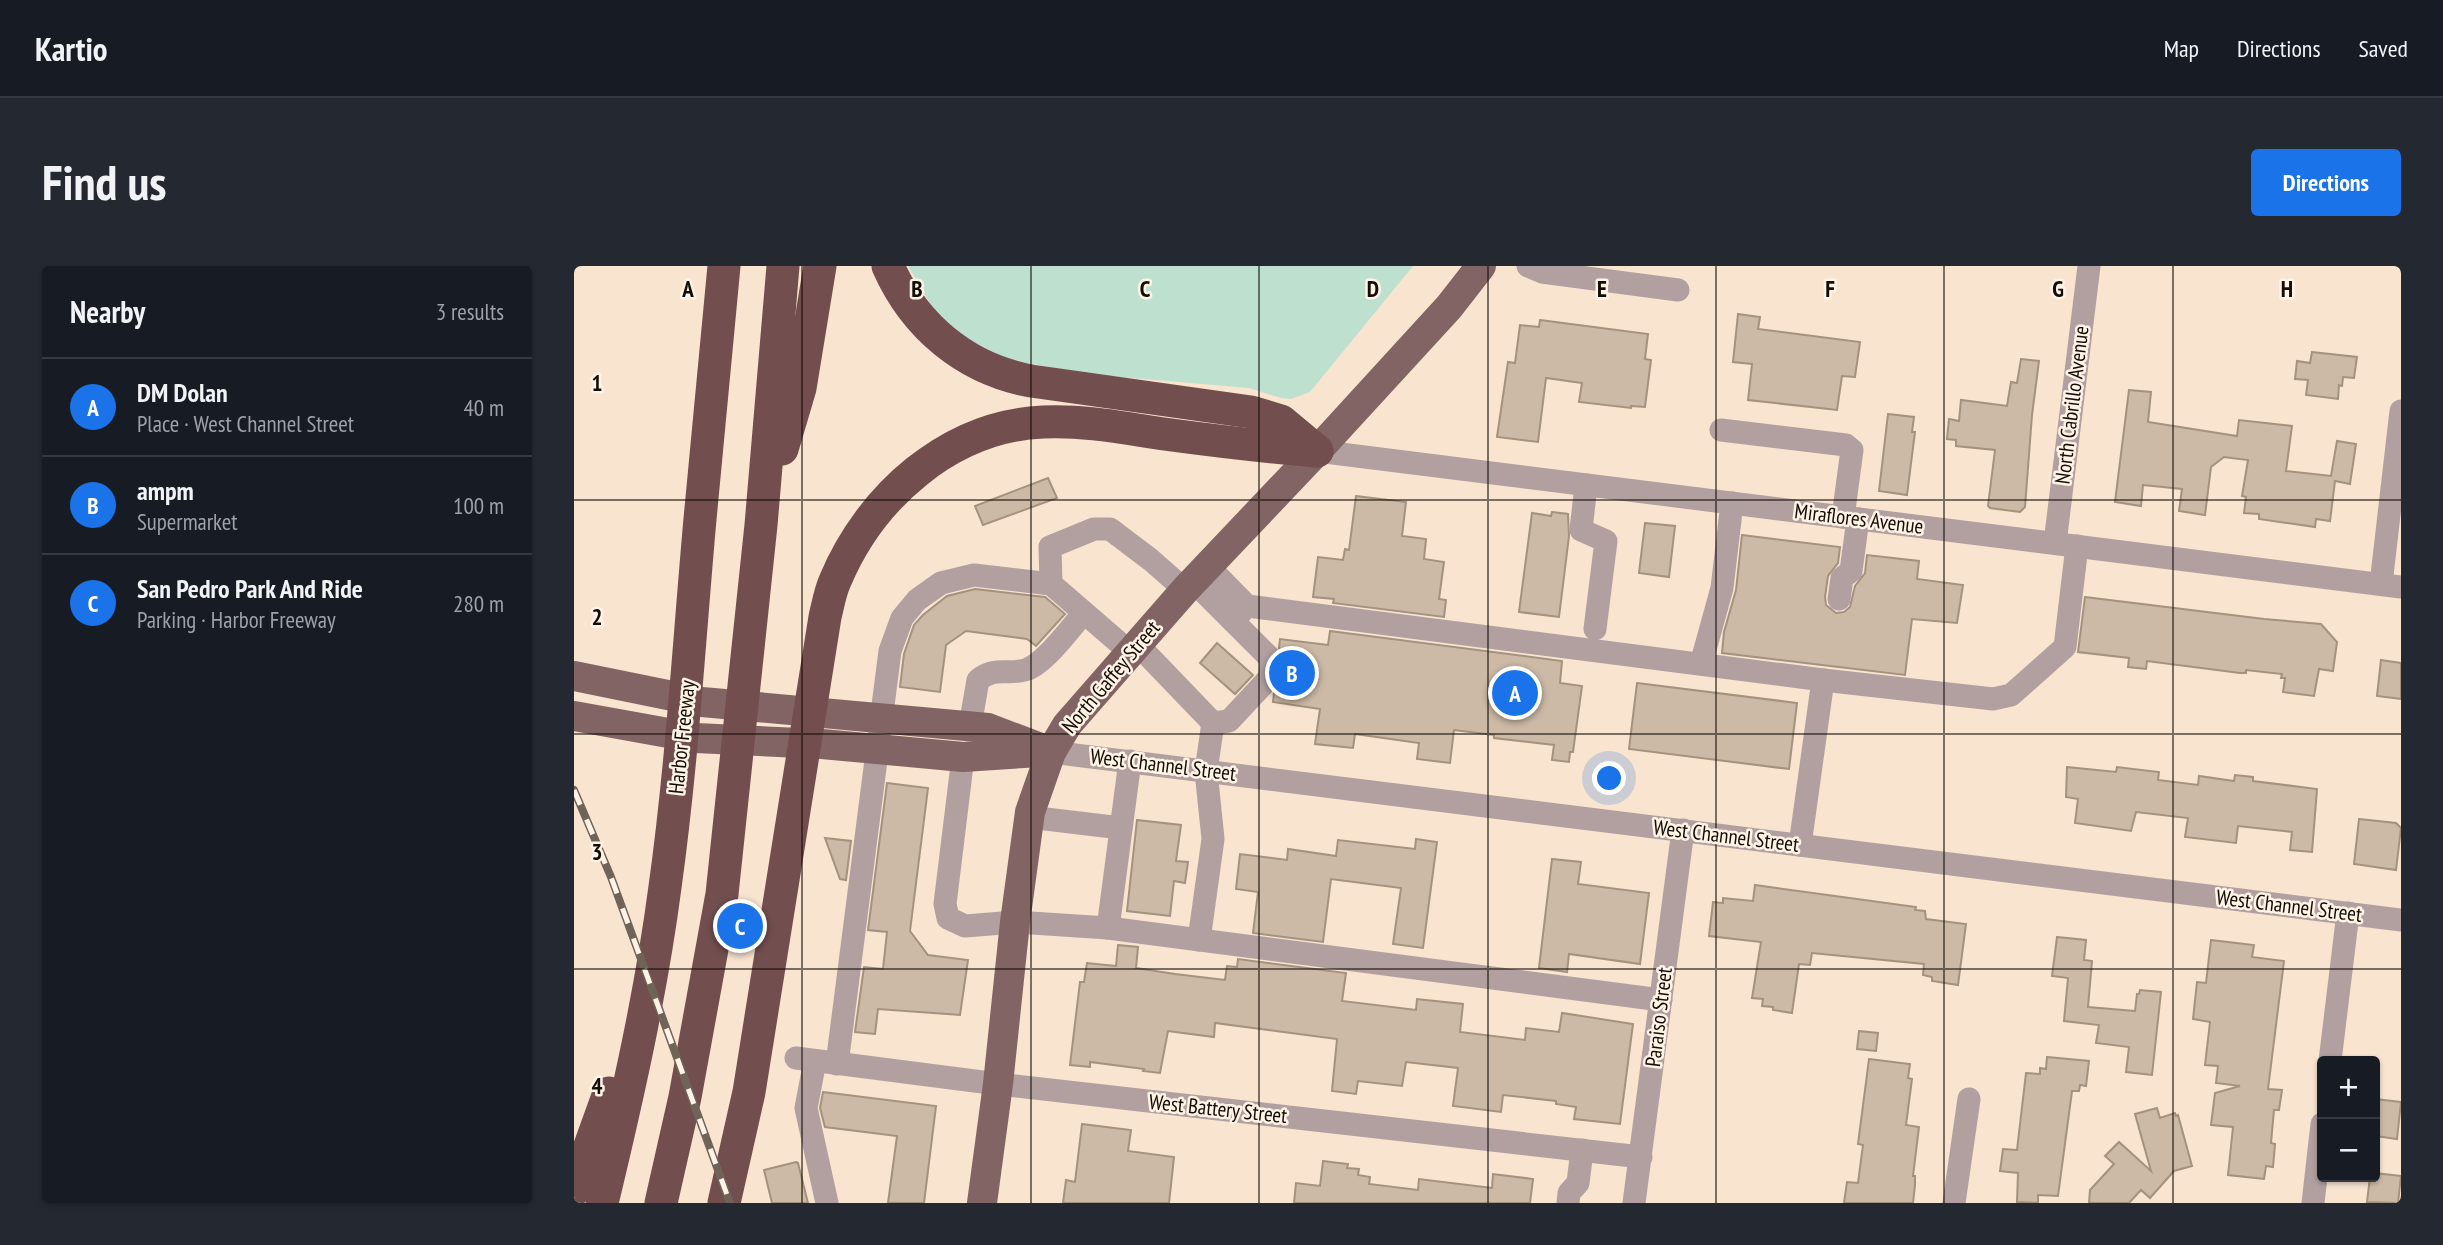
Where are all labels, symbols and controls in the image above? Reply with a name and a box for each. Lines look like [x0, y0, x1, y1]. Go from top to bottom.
text: Kartio [35, 27, 108, 70]
text: Map [2164, 33, 2199, 64]
text: Directions [2237, 33, 2321, 64]
text: Saved [2359, 33, 2408, 64]
button: Directions [2251, 149, 2401, 216]
text: Find us [42, 150, 166, 214]
text: A [681, 274, 694, 303]
text: B [911, 274, 923, 303]
text: C [1140, 274, 1151, 303]
text: D [1367, 274, 1379, 303]
text: E [1597, 274, 1607, 303]
text: F [1825, 274, 1835, 303]
text: G [2052, 274, 2064, 303]
text: H [2281, 274, 2293, 303]
text: Nearby [70, 292, 145, 331]
text: 3 results [436, 297, 504, 326]
street label: North Cabrillo Avenue [2048, 324, 2095, 486]
text: 1 [592, 368, 603, 397]
text: DM Dolan [137, 376, 228, 409]
text: A [87, 393, 99, 422]
text: 40 m [463, 393, 504, 422]
text: Place · West Channel Street [137, 409, 354, 438]
text: ampm [137, 474, 194, 507]
text: B [87, 491, 99, 520]
text: 100 m [453, 491, 504, 520]
street label: Miraflores Avenue [1793, 497, 1925, 540]
text: Supermarket [137, 507, 238, 536]
text: San Pedro Park And Ride [137, 572, 363, 605]
text: C [88, 589, 98, 618]
text: 280 m [453, 589, 504, 618]
text: 2 [592, 602, 603, 631]
text: Parking · Harbor Freeway [137, 605, 336, 634]
street label: North Gaffey Street [1056, 615, 1166, 739]
pin: B [1269, 647, 1315, 699]
pin: A [1492, 667, 1538, 719]
street label: Harbor Freeway [662, 679, 701, 795]
street label: West Channel Street [1089, 742, 1238, 787]
your location [1592, 761, 1626, 795]
street label: West Channel Street [1652, 813, 1801, 858]
text: 3 [592, 837, 603, 866]
street label: West Channel Street [2215, 883, 2364, 928]
pin: C [717, 900, 763, 952]
street label: Paraiso Street [1639, 965, 1678, 1068]
map controls [2317, 1056, 2380, 1182]
button: + [2317, 1056, 2380, 1119]
text: 4 [592, 1071, 603, 1100]
street label: West Battery Street [1148, 1088, 1289, 1129]
button: − [2317, 1119, 2380, 1182]

